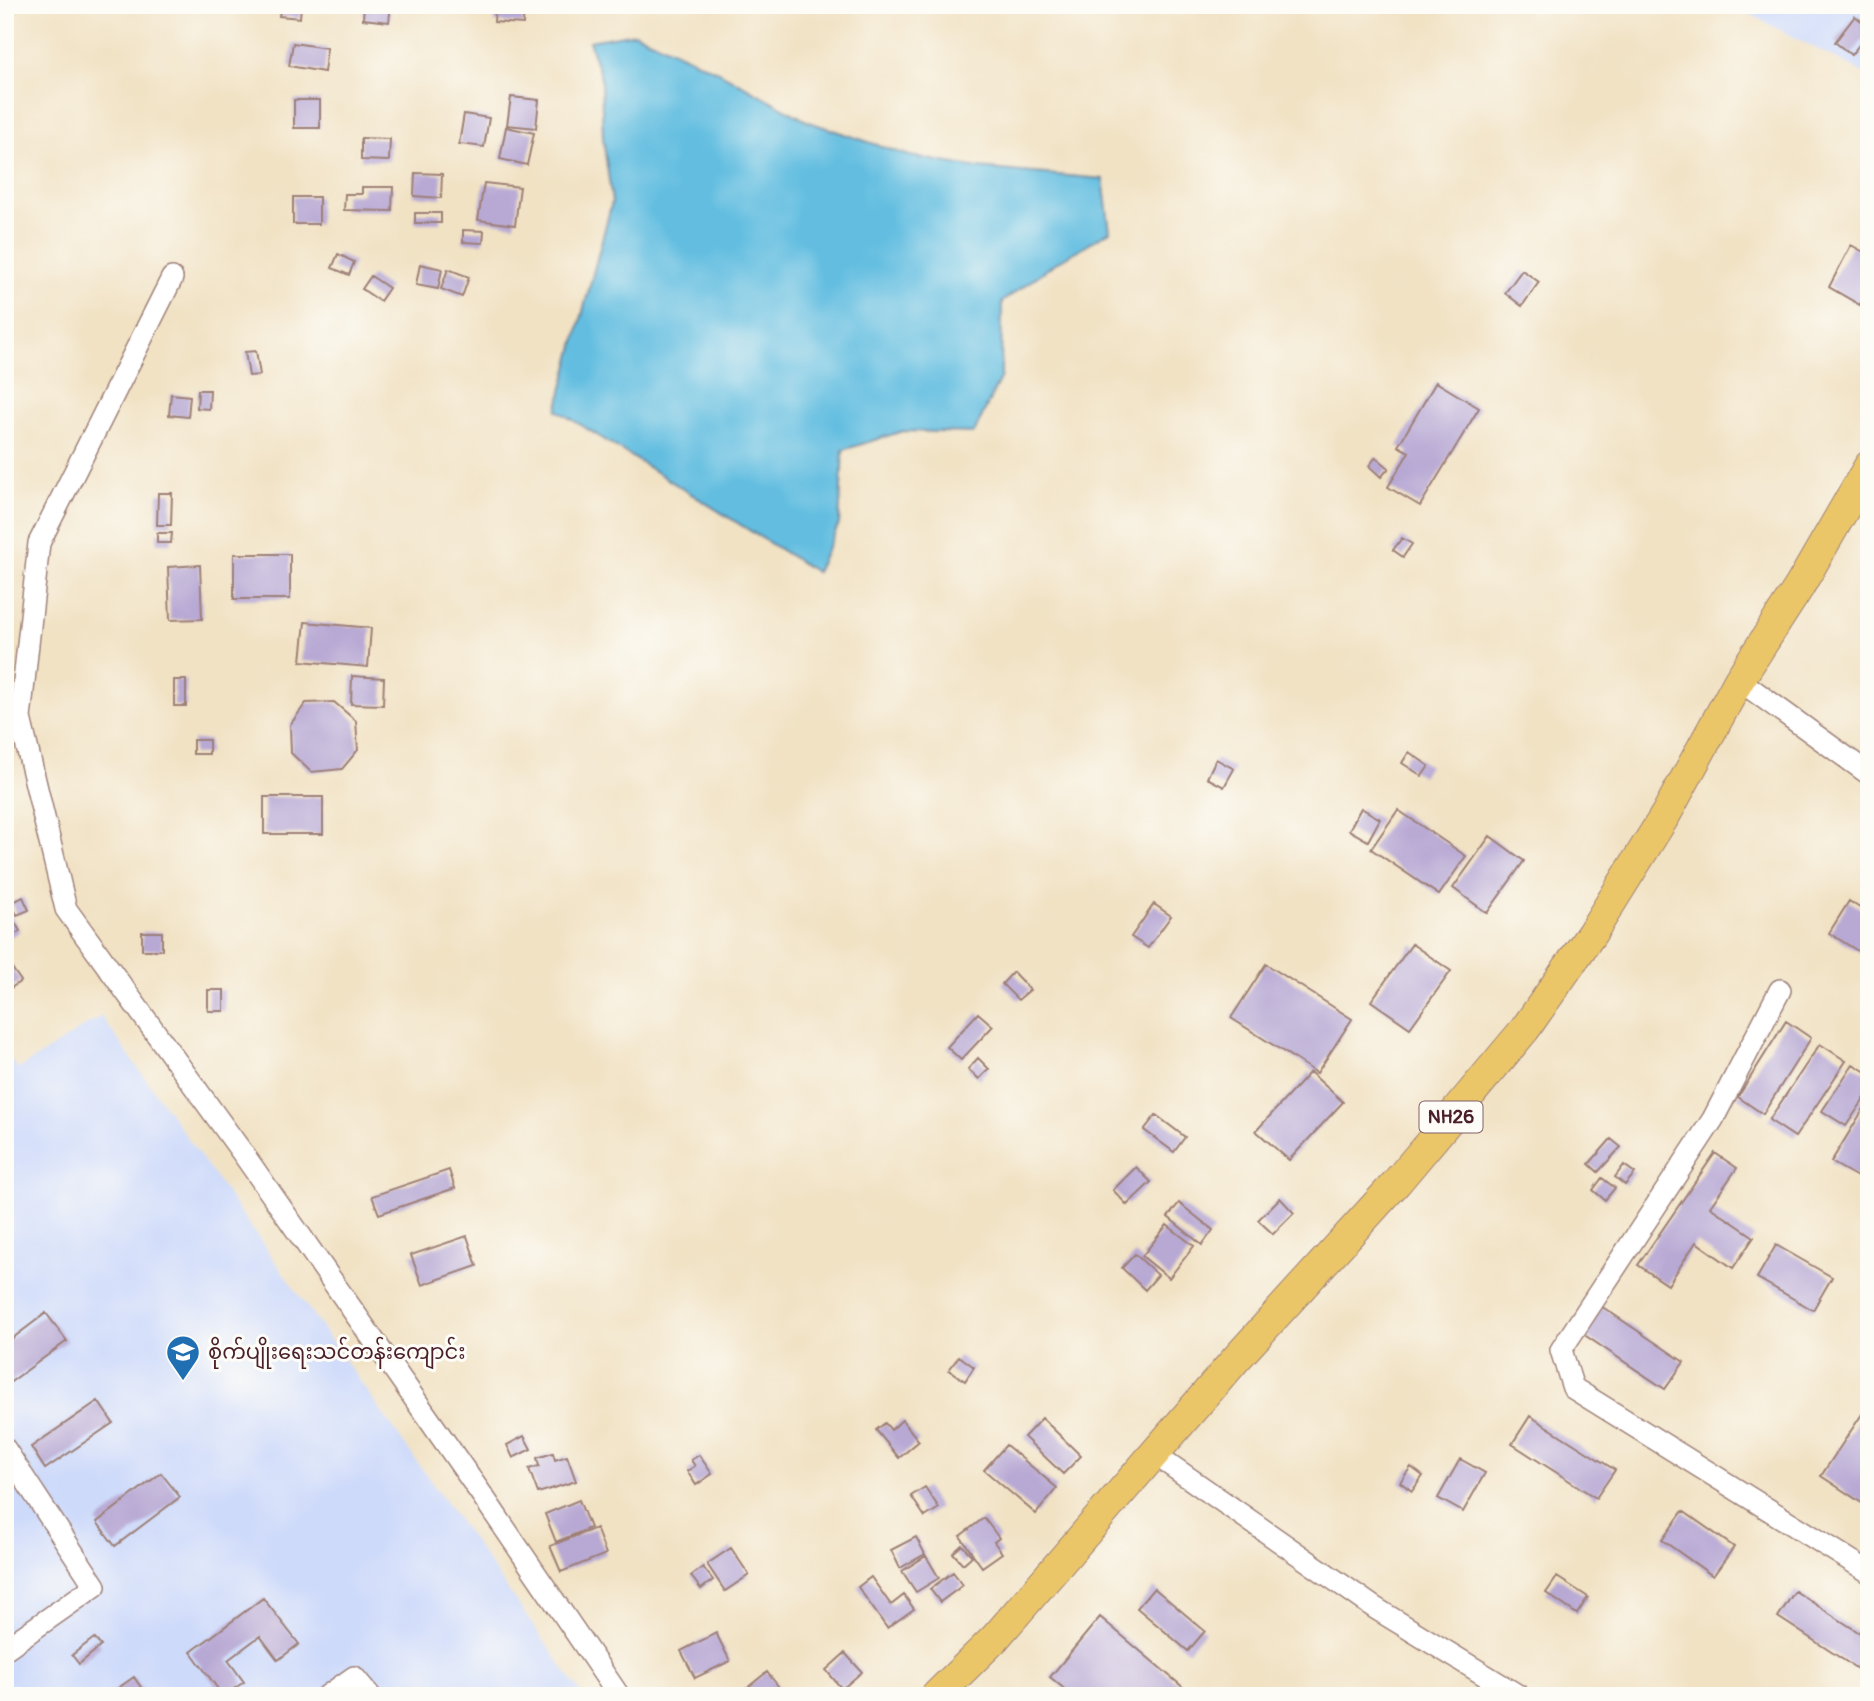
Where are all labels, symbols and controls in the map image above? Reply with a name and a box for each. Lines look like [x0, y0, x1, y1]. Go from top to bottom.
road number: NH26 [1420, 1102, 1482, 1133]
school or university icon: စိုက်ပျိုးရေးသင်တန်းကျောင်း [164, 1333, 202, 1382]
place label: စိုက်ပျိုးရေးသင်တန်းကျောင်း [208, 1336, 465, 1370]

